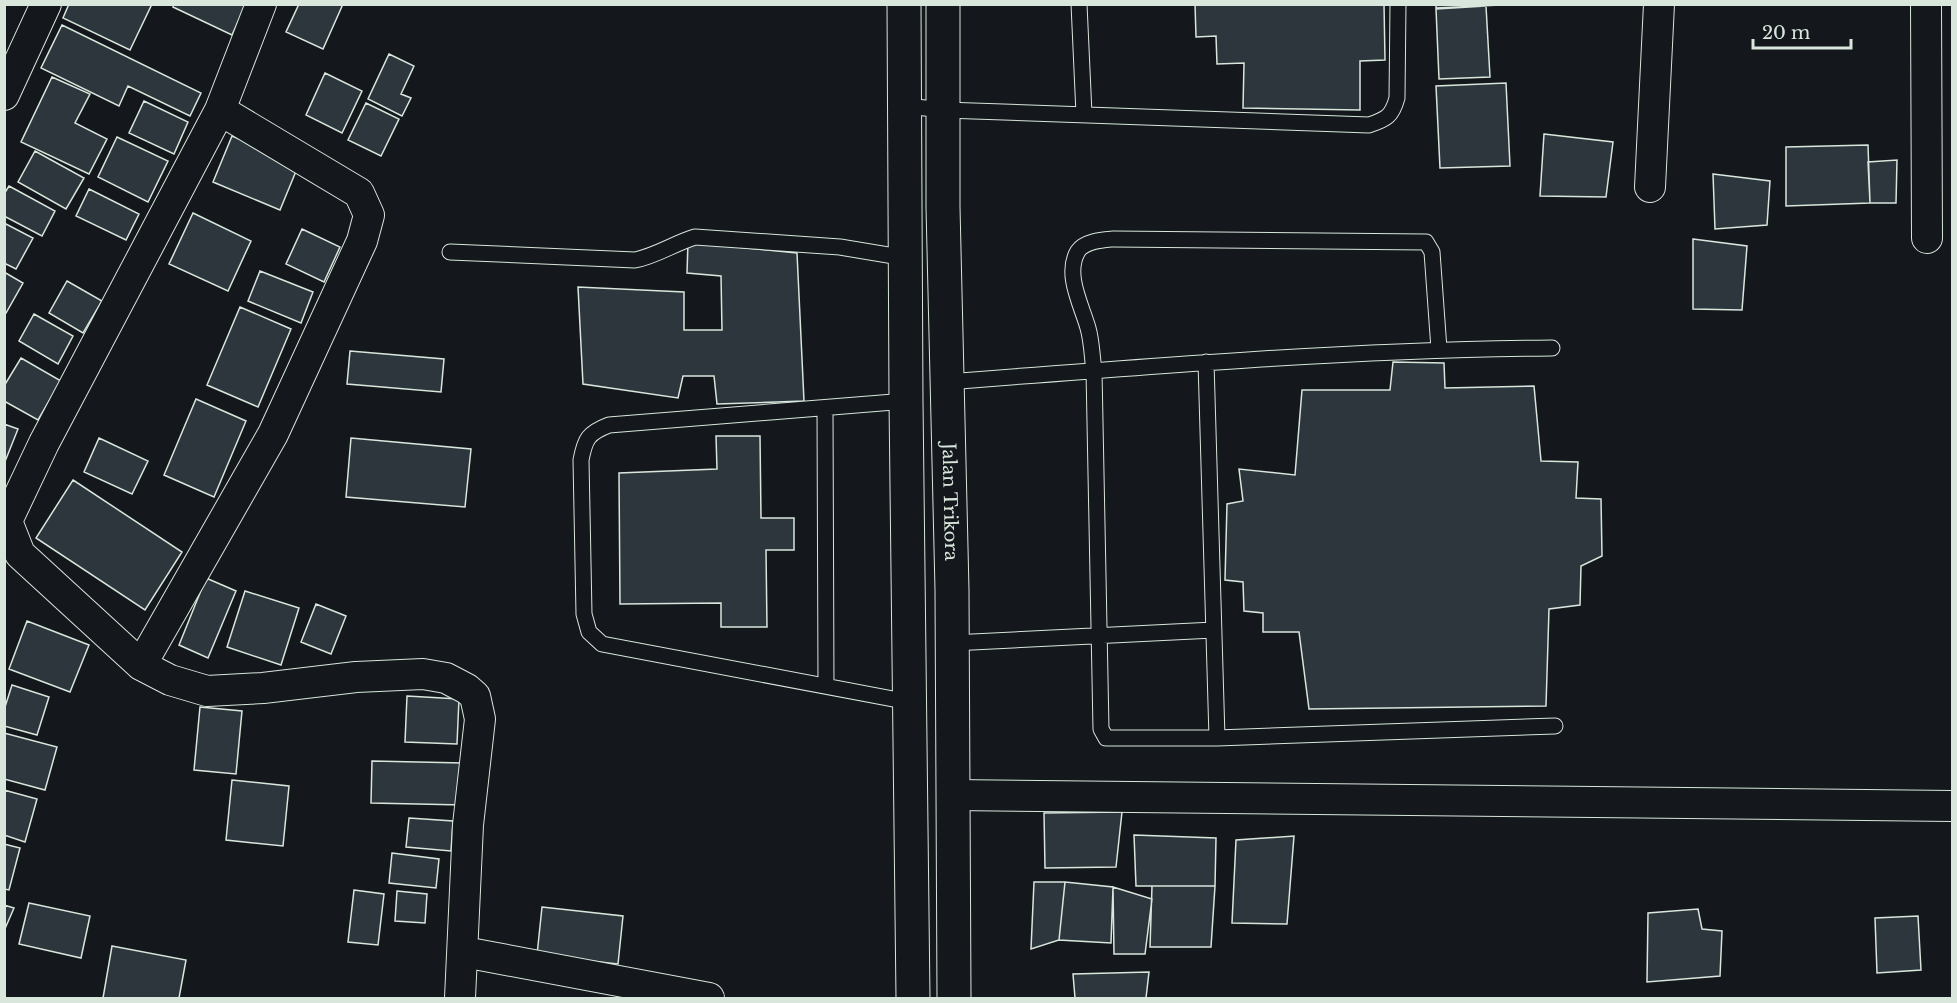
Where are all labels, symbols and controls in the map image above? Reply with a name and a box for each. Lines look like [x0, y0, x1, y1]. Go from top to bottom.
scale bar [1753, 12, 1850, 50]
text: 20 m [1762, 22, 1810, 44]
street label: Jalan Trikora [937, 441, 962, 561]

